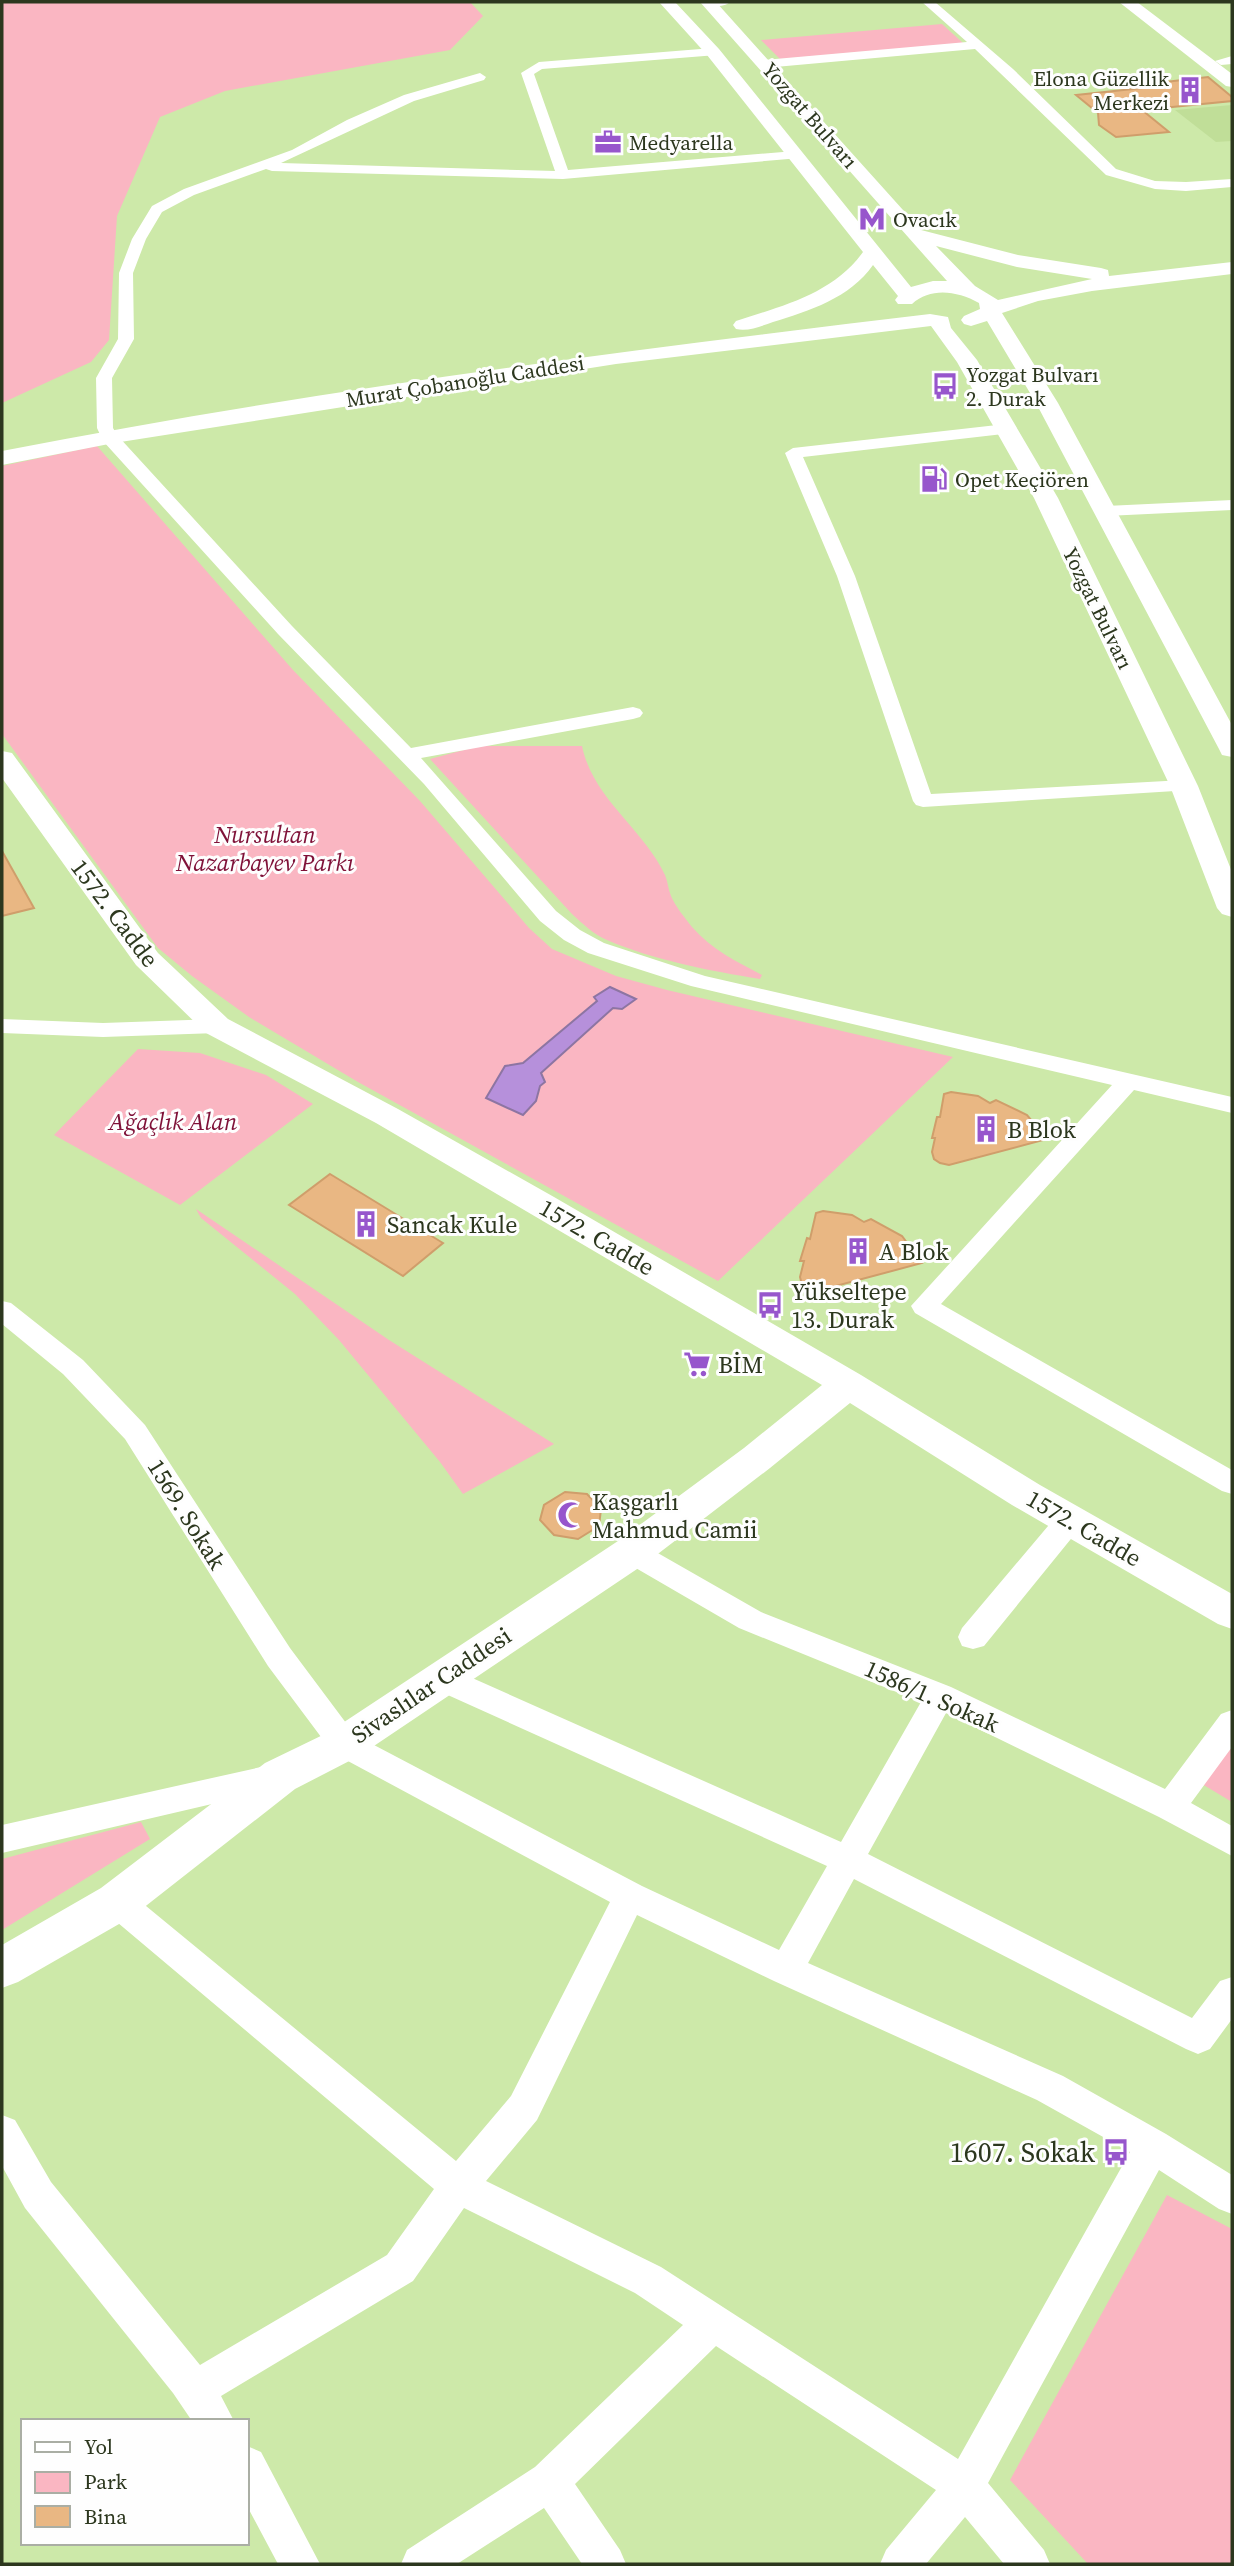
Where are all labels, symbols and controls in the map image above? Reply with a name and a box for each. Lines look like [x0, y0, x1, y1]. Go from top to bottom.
street label: Yozgat Bulvarı [756, 56, 864, 174]
place label: Elona Güzellik Merkezi [1033, 64, 1170, 117]
building icon: Elona Güzellik Merkezi [1175, 75, 1205, 105]
office icon: Medyarella [593, 127, 623, 157]
place label: Medyarella [629, 128, 733, 157]
metro station icon: Ovacık [857, 204, 887, 234]
place label: Ovacık [893, 205, 957, 234]
street label: Murat Çobanoğlu Caddesi [344, 348, 586, 414]
place label: Yozgat Bulvarı 2. Durak [966, 360, 1098, 413]
bus stop icon: Yozgat Bulvarı 2. Durak [930, 371, 960, 401]
fuel station icon: Opet Keçiören [919, 464, 949, 494]
place label: Opet Keçiören [955, 465, 1089, 494]
street label: Yozgat Bulvarı [1056, 542, 1140, 674]
park label: Nursultan Nazarbayev Parkı [175, 818, 355, 879]
street label: 1572. Cadde [63, 852, 167, 974]
park label: Ağaçlık Alan [107, 1105, 238, 1138]
place label: B Blok [1007, 1113, 1077, 1146]
building icon: B Blok [971, 1114, 1001, 1144]
street label: 1572. Cadde [533, 1191, 661, 1283]
place label: Sancak Kule [387, 1208, 517, 1241]
building icon: Sancak Kule [351, 1209, 381, 1239]
place label: A Blok [879, 1235, 949, 1268]
building icon: A Blok [843, 1236, 873, 1266]
place label: Yükseltepe 13. Durak [791, 1275, 907, 1336]
bus stop icon: Yükseltepe 13. Durak [755, 1290, 785, 1320]
place label: BİM [718, 1348, 763, 1381]
supermarket icon: BİM [682, 1349, 712, 1379]
street label: 1569. Sokak [140, 1452, 234, 1576]
street label: 1572. Cadde [1020, 1482, 1148, 1574]
place label: Kaşgarlı Mahmud Camii [592, 1485, 757, 1546]
mosque icon: Kaşgarlı Mahmud Camii [556, 1500, 586, 1530]
street label: Sivaslılar Caddesi [344, 1619, 518, 1751]
street label: 1586/1. Sokak [859, 1652, 1005, 1741]
place label: 1607. Sokak [950, 2133, 1096, 2171]
bus stop icon: 1607. Sokak [1101, 2137, 1131, 2167]
legend [21, 2419, 248, 2545]
text: Yol [84, 2432, 113, 2461]
text: Park [84, 2467, 128, 2496]
text: Bina [84, 2502, 127, 2531]

